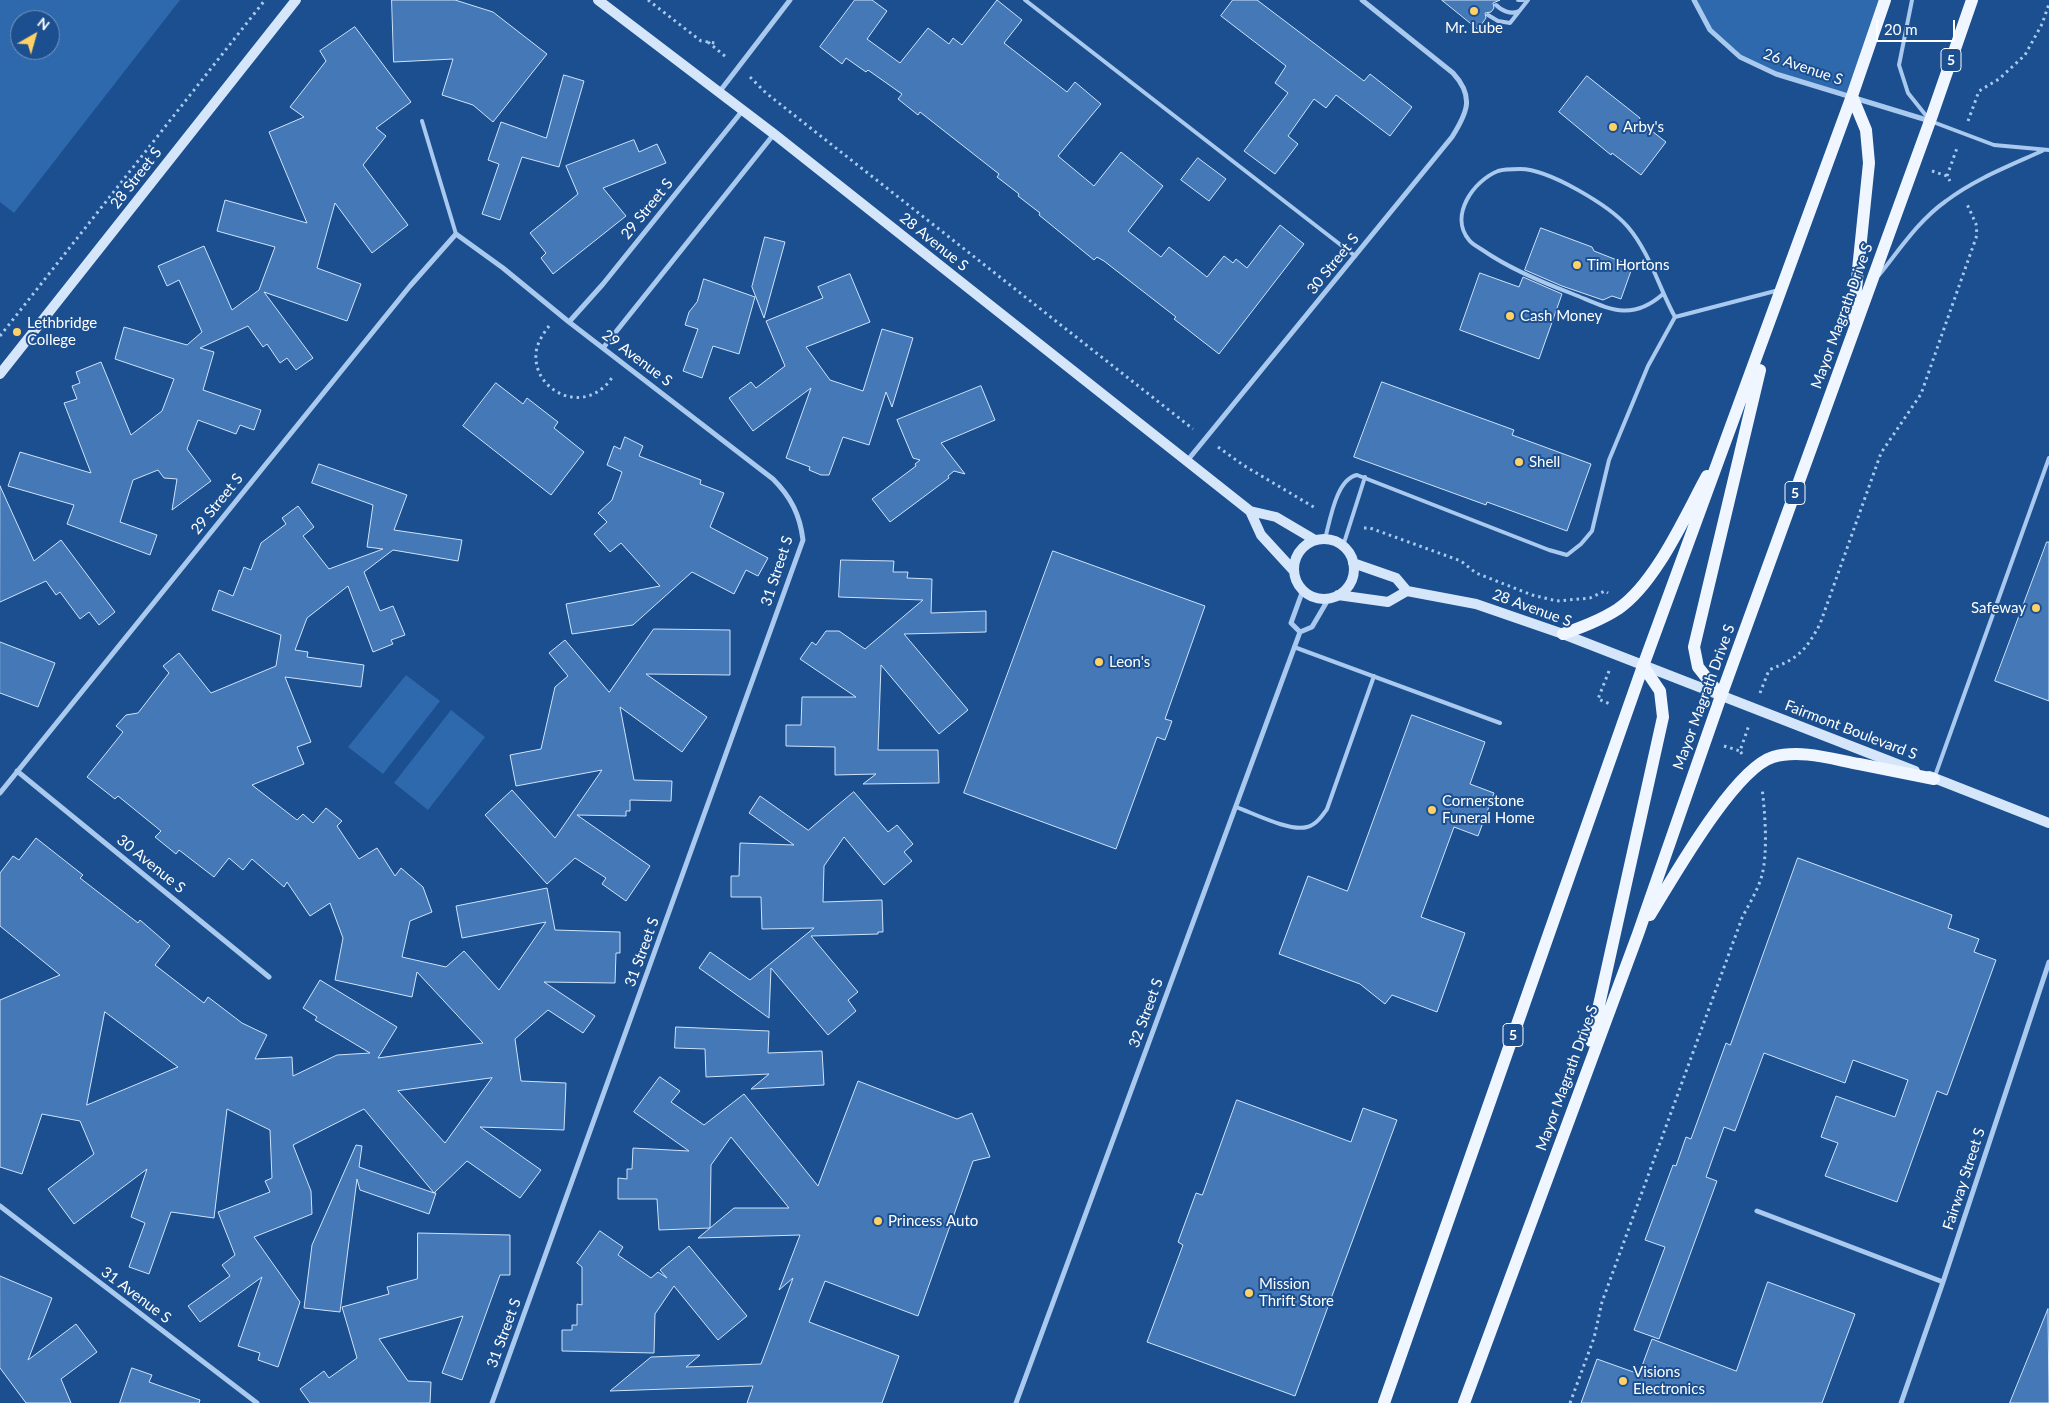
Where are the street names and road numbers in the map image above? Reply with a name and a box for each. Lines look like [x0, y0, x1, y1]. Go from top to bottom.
street label: 26 Avenue S [1761, 45, 1845, 89]
road number: 5 [1941, 48, 1961, 72]
street label: 28 Street S [107, 144, 165, 212]
street label: 29 Street S [617, 175, 677, 243]
street label: 28 Avenue S [896, 209, 972, 275]
street label: 30 Street S [1303, 230, 1363, 298]
street label: Mayor Magrath Drive S [1807, 241, 1877, 391]
street label: 29 Avenue S [598, 326, 676, 390]
street label: 29 Street S [187, 470, 247, 538]
road number: 5 [1785, 482, 1805, 504]
street label: 31 Street S [757, 534, 797, 608]
street label: 28 Avenue S [1490, 585, 1574, 631]
street label: Mayor Magrath Drive S [1669, 622, 1739, 772]
street label: Fairmont Boulevard S [1782, 696, 1920, 764]
street label: 30 Avenue S [113, 831, 189, 897]
street label: 31 Street S [621, 915, 663, 989]
street label: 32 Street S [1125, 976, 1167, 1050]
street label: Mayor Magrath Drive S [1532, 1003, 1602, 1153]
road number: 5 [1503, 1024, 1523, 1046]
street label: Fairway Street S [1939, 1126, 1989, 1232]
street label: 31 Avenue S [97, 1263, 175, 1327]
street label: 31 Street S [483, 1296, 525, 1370]

